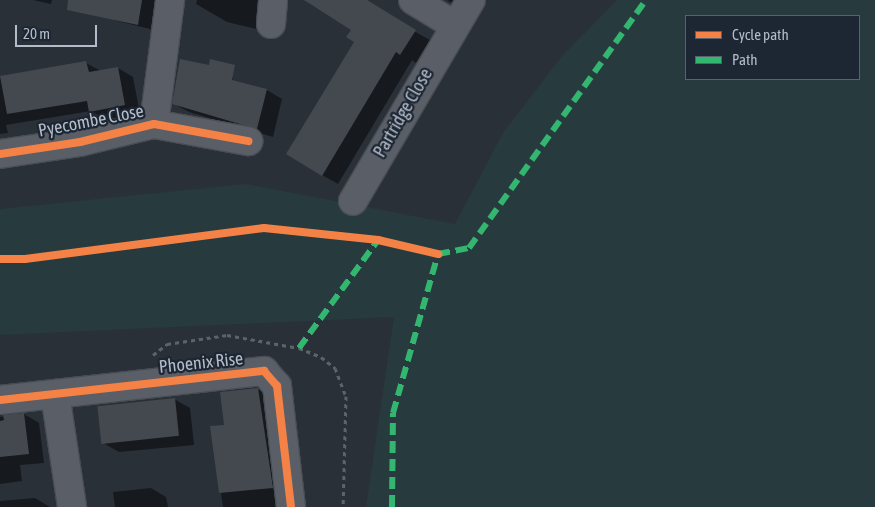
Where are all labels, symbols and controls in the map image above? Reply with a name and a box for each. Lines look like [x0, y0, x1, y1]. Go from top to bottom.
scale bar [18, 15, 100, 47]
legend [685, 15, 860, 80]
text: 20 m [23, 25, 50, 42]
text: Cycle path [732, 26, 789, 43]
text: Path [732, 51, 758, 68]
street label: Partridge Close [369, 65, 437, 161]
street label: Pyecombe Close [36, 100, 146, 142]
street label: Phoenix Rise [158, 348, 244, 378]

